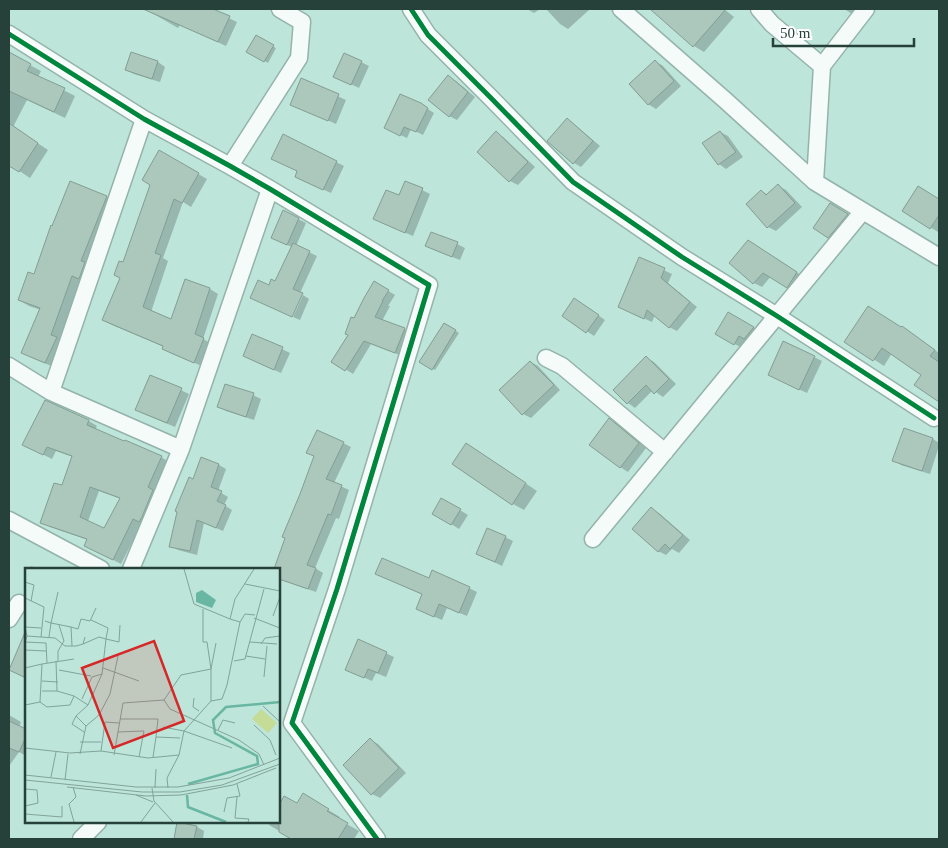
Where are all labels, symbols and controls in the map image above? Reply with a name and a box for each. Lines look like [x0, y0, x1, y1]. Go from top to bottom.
scale bar [773, 15, 914, 47]
text: 50 m [780, 25, 811, 41]
inset map [25, 568, 280, 823]

